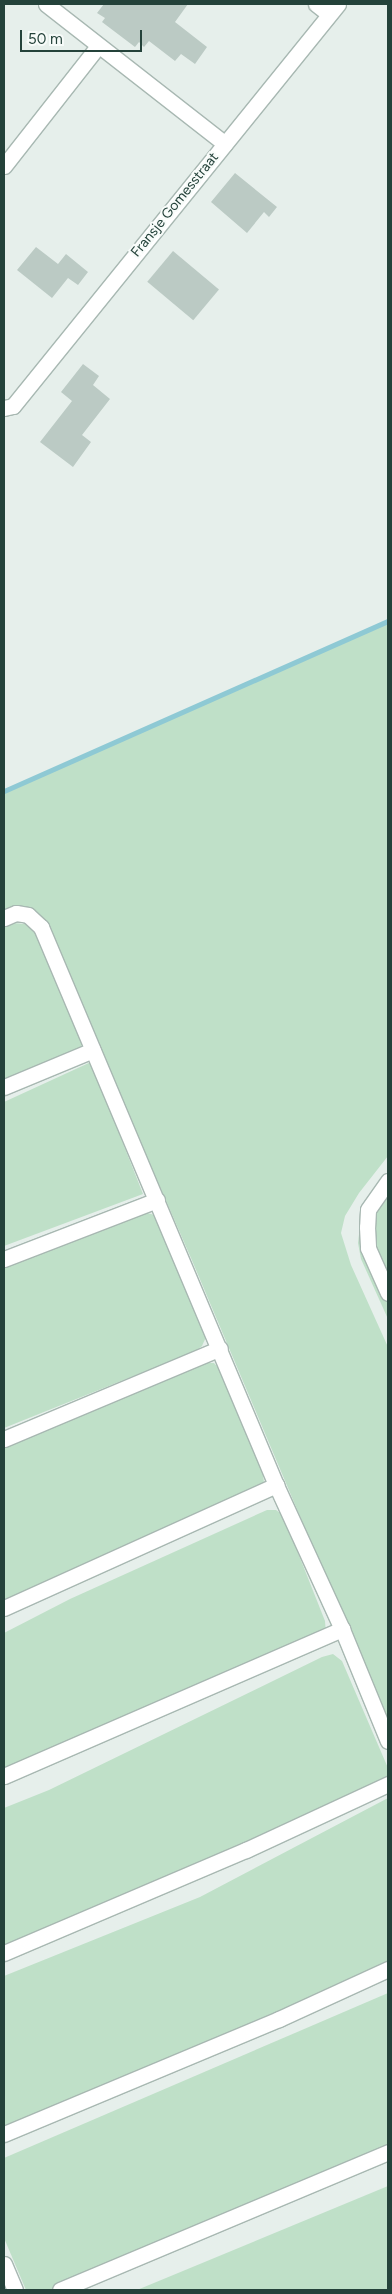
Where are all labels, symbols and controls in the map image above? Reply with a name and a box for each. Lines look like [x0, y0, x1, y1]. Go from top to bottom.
scale bar [22, 20, 145, 52]
text: 50 m [28, 30, 63, 48]
street label: Fransje Gomesstraat [128, 149, 222, 261]

